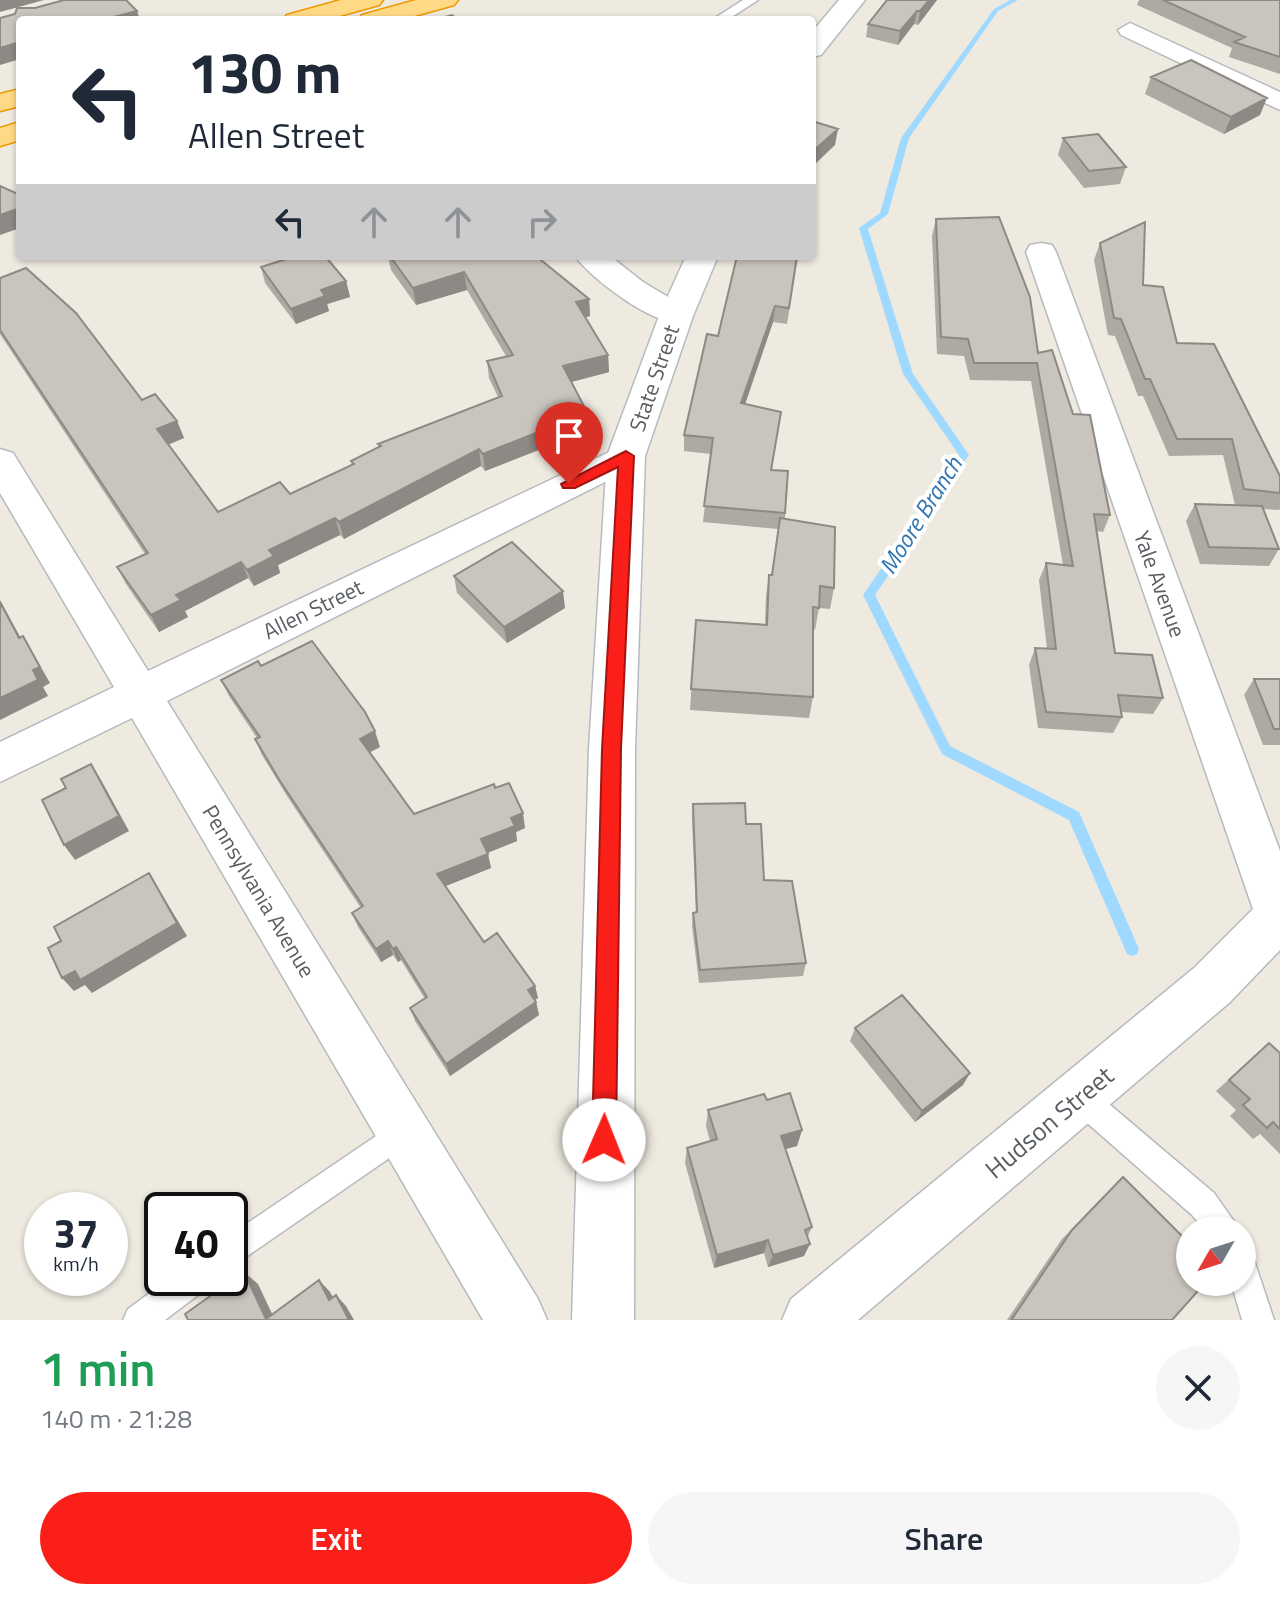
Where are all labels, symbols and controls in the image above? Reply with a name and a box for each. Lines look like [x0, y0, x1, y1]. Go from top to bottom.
text: 130 m [188, 30, 341, 115]
icon: left [56, 48, 160, 152]
text: Allen Street [188, 107, 364, 162]
icon: left [268, 200, 312, 244]
icon: ahead [352, 200, 396, 244]
icon: ahead [436, 200, 480, 244]
icon: right [520, 200, 564, 244]
street label: State Street [620, 320, 688, 436]
pin [535, 402, 603, 484]
icon: arrive [547, 414, 591, 458]
water label: Moore Branch [870, 448, 971, 581]
street label: Yale Avenue [1125, 526, 1195, 642]
street label: Allen Street [257, 570, 369, 648]
street label: Pennsylvania Avenue [194, 798, 324, 984]
street label: Hudson Street [976, 1056, 1122, 1188]
position arrow [562, 1098, 646, 1182]
speed limit sign: 40 [144, 1192, 248, 1296]
text: 37 [54, 1203, 98, 1264]
north arrow [1176, 1216, 1256, 1296]
map controls [1176, 1216, 1256, 1296]
text: km/h [53, 1248, 99, 1279]
text: 1 min [40, 1332, 155, 1405]
button: close [1156, 1346, 1240, 1430]
text: 140 m · 21:28 [40, 1399, 192, 1438]
button: Exit [40, 1492, 632, 1584]
button: Share [648, 1492, 1240, 1584]

